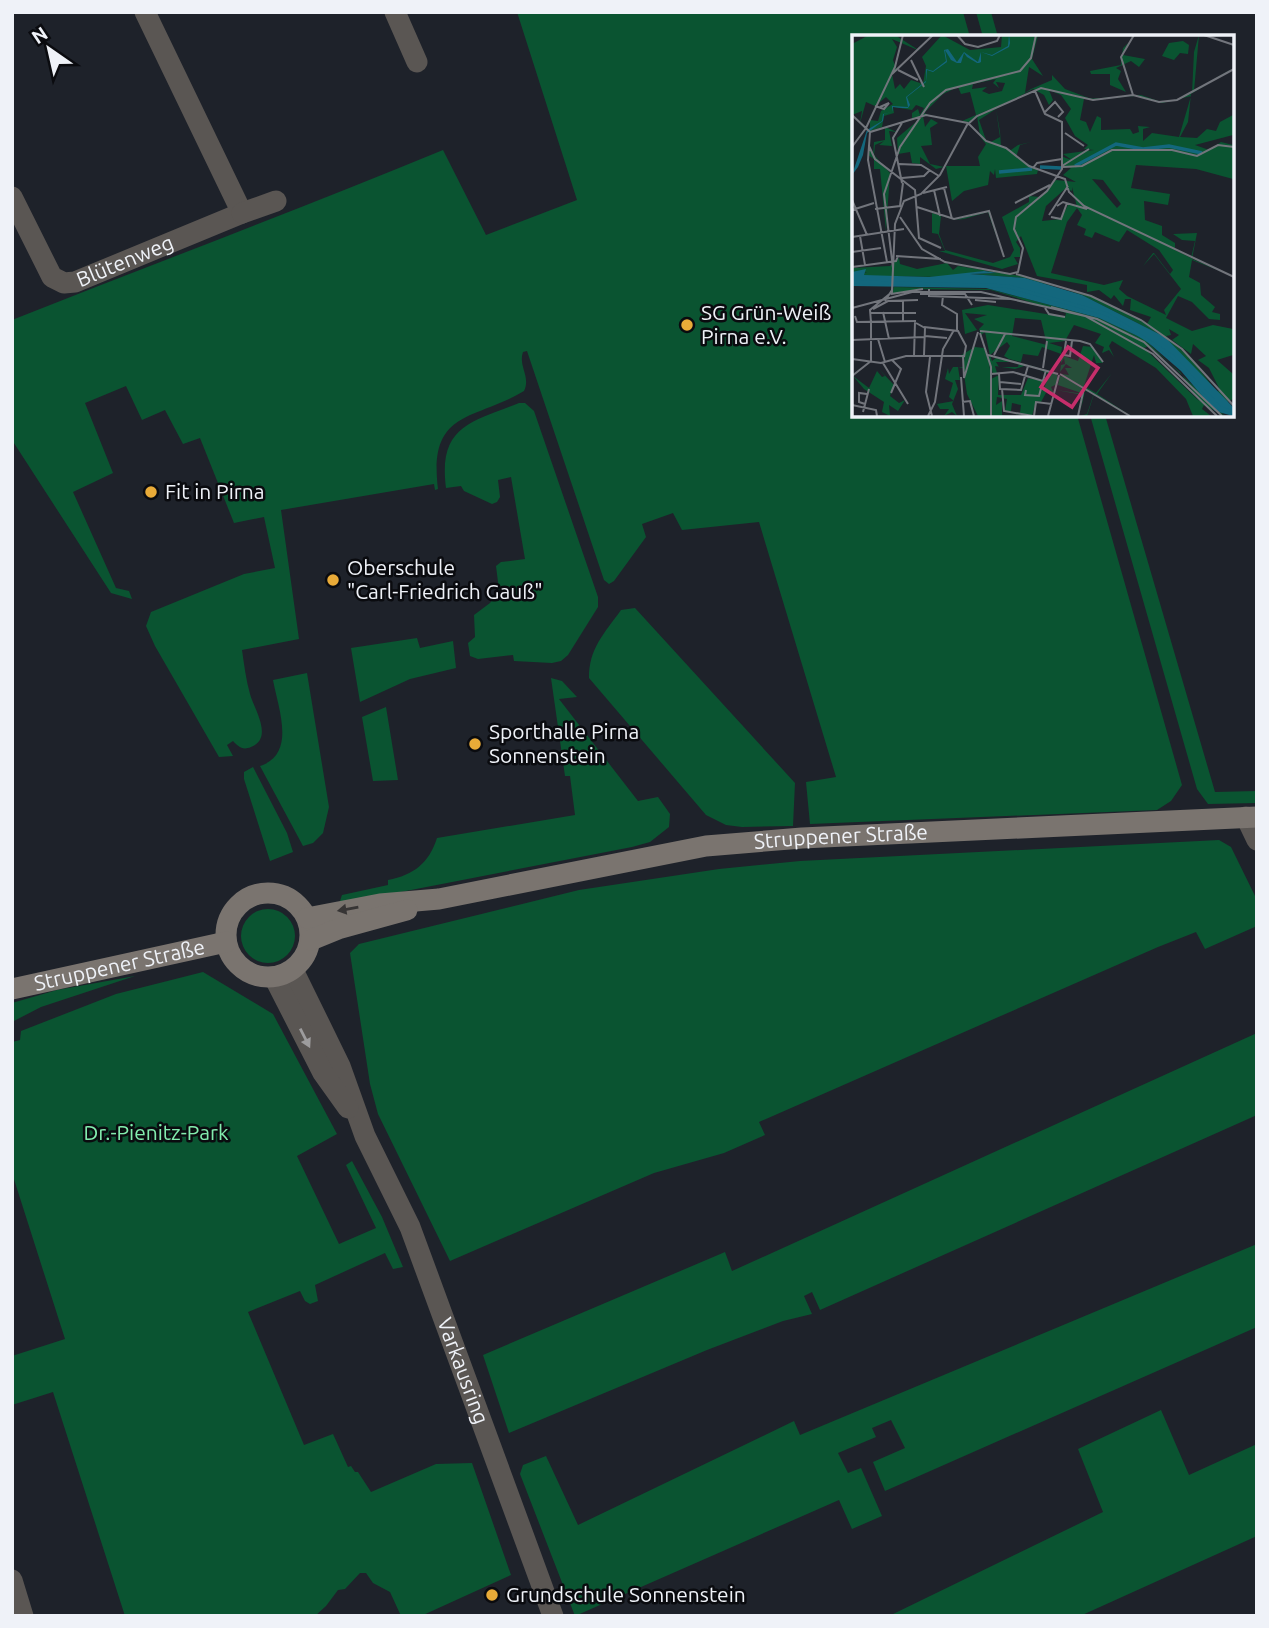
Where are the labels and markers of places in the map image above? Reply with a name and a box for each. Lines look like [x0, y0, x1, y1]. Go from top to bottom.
place label: SG Grün-Weiß Pirna e.V. [701, 300, 831, 348]
marker: SG Grün-Weiß Pirna e.V. [679, 317, 695, 333]
place label: Fit in Pirna [165, 479, 265, 503]
marker: Fit in Pirna [143, 484, 159, 500]
place label: Oberschule "Carl-Friedrich Gauß" [347, 555, 543, 603]
marker: Oberschule "Carl-Friedrich Gauß" [325, 572, 341, 588]
place label: Sporthalle Pirna Sonnenstein [489, 719, 639, 767]
marker: Sporthalle Pirna Sonnenstein [467, 736, 483, 752]
place label: Grundschule Sonnenstein [506, 1582, 746, 1606]
marker: Grundschule Sonnenstein [484, 1587, 500, 1603]

